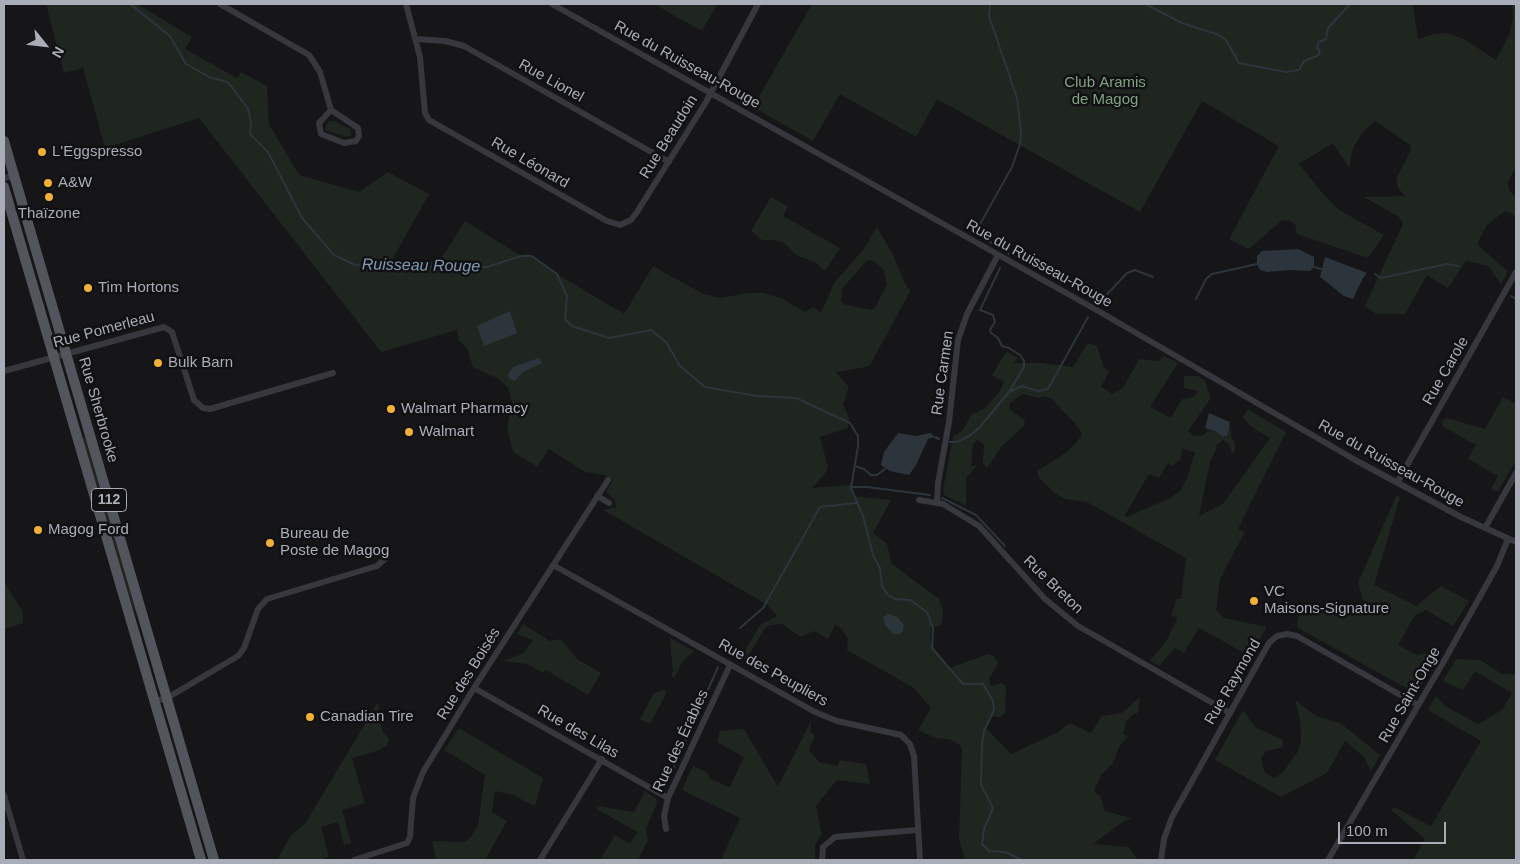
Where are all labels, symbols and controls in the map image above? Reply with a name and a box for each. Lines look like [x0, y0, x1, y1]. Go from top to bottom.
street label: Rue du Ruisseau-Rouge [611, 17, 763, 113]
north arrow [20, 20, 70, 70]
text: N [49, 44, 68, 61]
street label: Rue Lionel [515, 56, 587, 106]
park label: Club Aramis de Magog [1064, 74, 1146, 109]
street label: Rue Beaudoin [636, 92, 702, 182]
street label: Rue Léonard [488, 134, 572, 192]
place label: L'Eggspresso [52, 143, 142, 161]
marker: L'Eggspresso [36, 146, 48, 158]
place label: A&W [58, 174, 92, 192]
marker: A&W [42, 177, 54, 189]
marker: Thaïzone [43, 191, 55, 203]
place label: Thaïzone [18, 205, 80, 223]
street label: Rue du Ruisseau-Rouge [963, 216, 1115, 312]
water label: Ruisseau Rouge [362, 255, 480, 277]
place label: Tim Hortons [98, 279, 179, 297]
marker: Tim Hortons [82, 282, 94, 294]
street label: Rue Pomerleau [51, 308, 157, 352]
street label: Rue Carmen [928, 330, 958, 416]
street label: Rue Carole [1419, 334, 1473, 408]
place label: Bulk Barn [168, 354, 233, 372]
street label: Rue Sherbrooke [74, 355, 122, 465]
marker: Bulk Barn [152, 357, 164, 369]
place label: Walmart Pharmacy [401, 400, 528, 418]
marker: Walmart Pharmacy [385, 403, 397, 415]
street label: Rue du Ruisseau-Rouge [1315, 416, 1467, 512]
place label: Walmart [419, 423, 474, 441]
marker: Walmart [403, 426, 415, 438]
road number: 112 [92, 488, 126, 512]
place label: Magog Ford [48, 521, 129, 539]
marker: Magog Ford [32, 524, 44, 536]
place label: Bureau de Poste de Magog [280, 525, 389, 560]
marker: Bureau de Poste de Magog [264, 537, 276, 549]
street label: Rue Breton [1019, 552, 1087, 618]
place label: VC Maisons-Signature [1264, 583, 1389, 618]
marker: VC Maisons-Signature [1248, 595, 1260, 607]
street label: Rue des Boisés [434, 625, 504, 723]
street label: Rue des Peupliers [715, 635, 831, 711]
street label: Rue Raymond [1201, 636, 1265, 728]
street label: Rue Saint-Onge [1375, 644, 1445, 746]
street label: Rue des Érables [649, 687, 713, 795]
street label: Rue des Lilas [534, 701, 622, 763]
place label: Canadian Tire [320, 708, 414, 726]
marker: Canadian Tire [304, 711, 316, 723]
scale bar [1340, 812, 1448, 844]
text: 100 m [1346, 822, 1388, 839]

